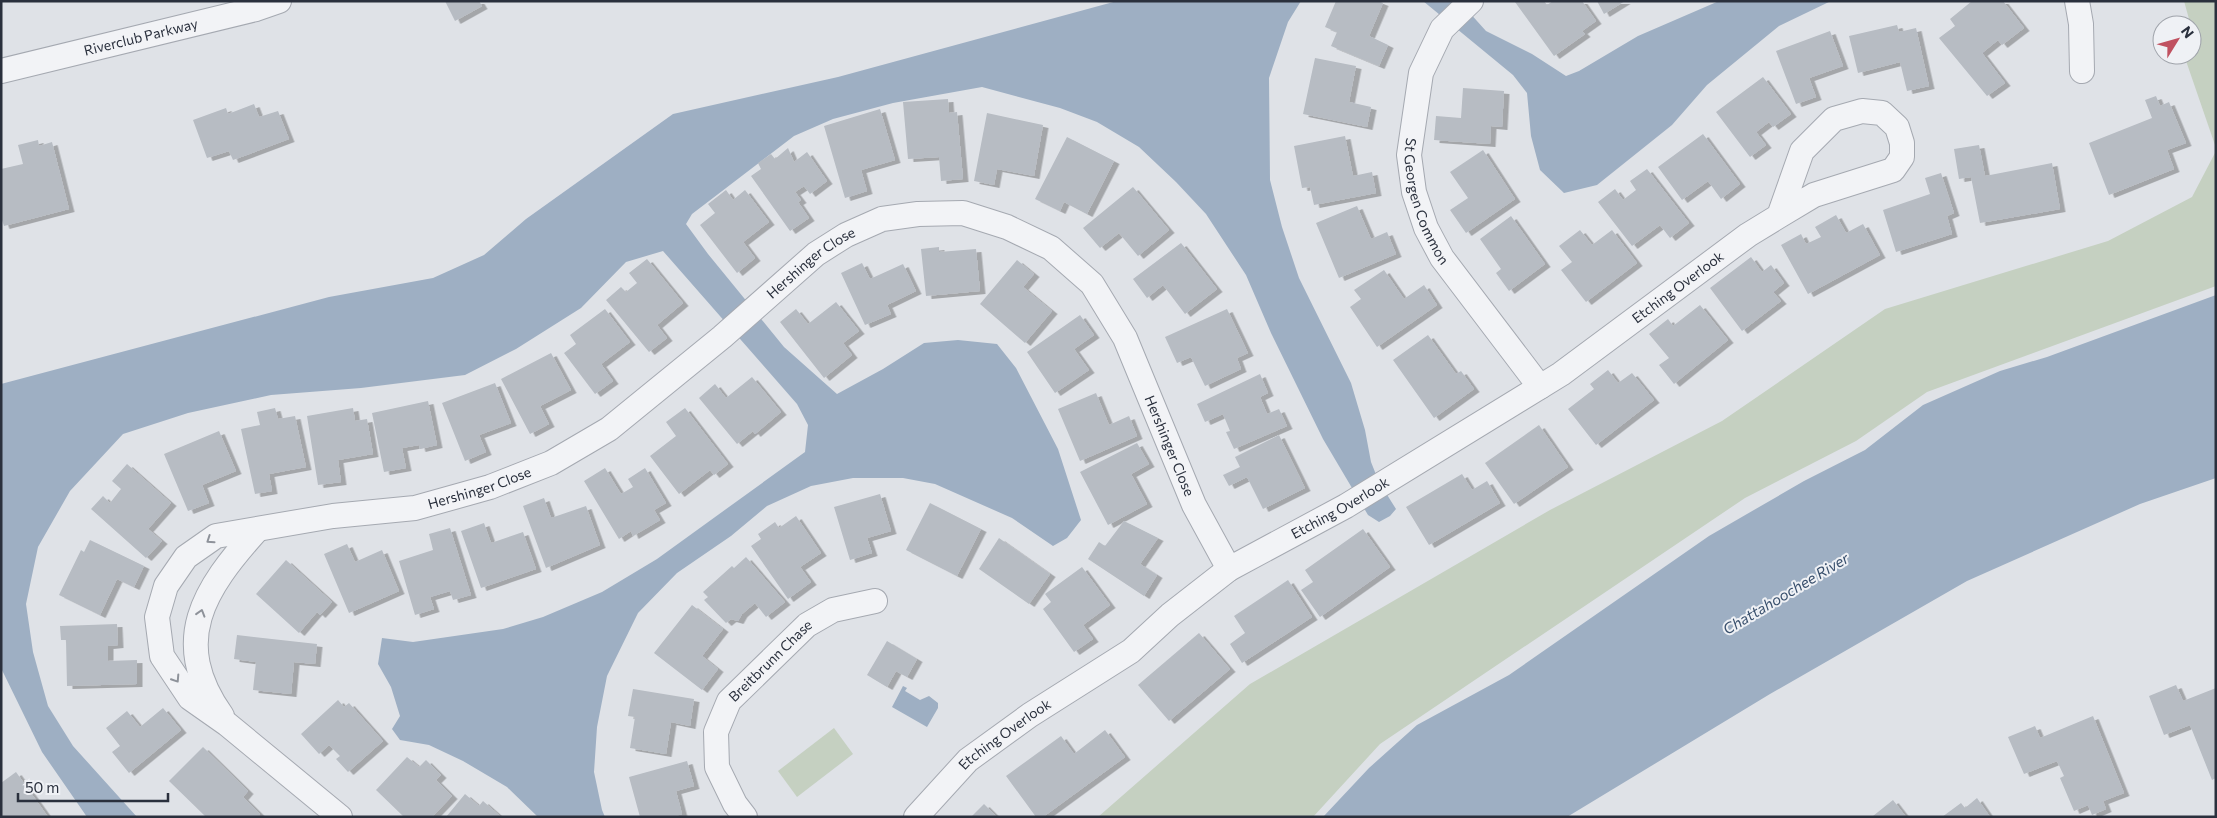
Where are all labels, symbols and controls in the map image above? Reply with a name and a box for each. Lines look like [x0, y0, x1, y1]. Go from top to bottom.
street label: Riverclub Parkway [82, 14, 200, 59]
north arrow [2152, 15, 2202, 65]
text: N [2178, 23, 2198, 41]
street label: St Georgen Common [1401, 137, 1453, 268]
street label: Hershinger Close [763, 223, 857, 302]
street label: Etching Overlook [1628, 247, 1727, 326]
street label: Hershinger Close [1142, 393, 1198, 499]
street label: Hershinger Close [426, 463, 533, 512]
street label: Etching Overlook [1288, 473, 1392, 542]
one-way arrow [206, 534, 216, 543]
water label: Chattahoochee River [1719, 548, 1852, 638]
one-way arrow [196, 609, 206, 618]
street label: Breitbrunn Chase [725, 615, 815, 705]
one-way arrow [170, 673, 180, 682]
street label: Etching Overlook [955, 695, 1054, 773]
scale bar [18, 770, 168, 802]
text: 50 m [25, 778, 59, 796]

